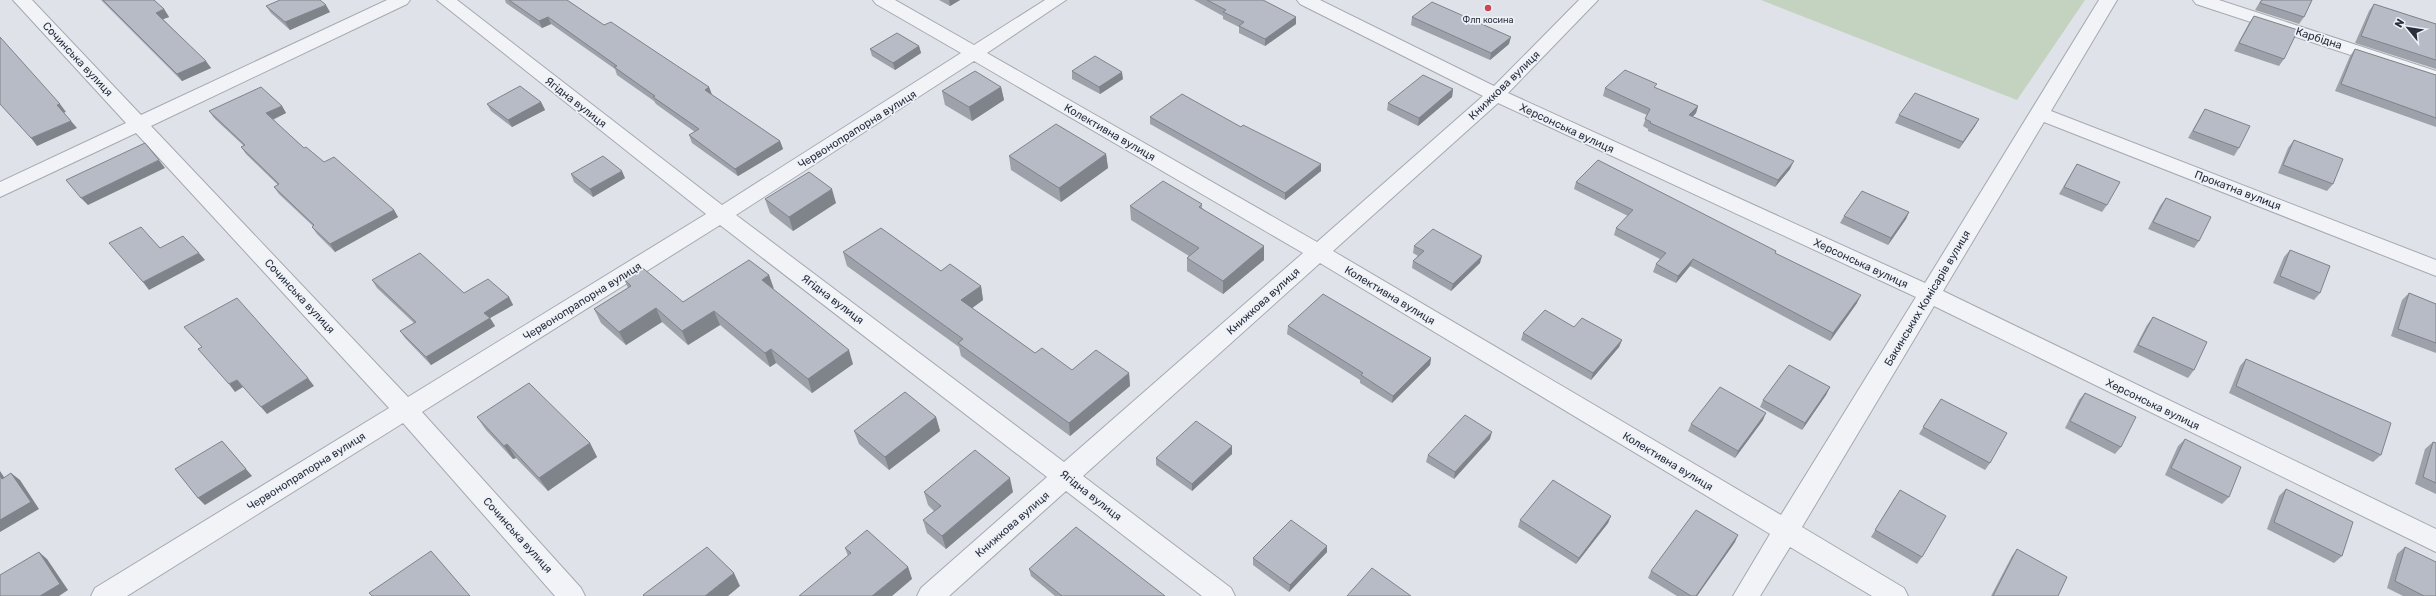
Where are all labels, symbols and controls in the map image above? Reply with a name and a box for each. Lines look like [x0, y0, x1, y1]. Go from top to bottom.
marker: Флп косина [1483, 3, 1493, 13]
north arrow [2388, 8, 2428, 48]
place label: Флп косина [1462, 15, 1514, 25]
text: N [2392, 17, 2407, 30]
street label: Сочинська вулиця [40, 19, 115, 99]
street label: Карбідна [2294, 25, 2344, 52]
street label: Книжкова вулиця [1466, 48, 1543, 123]
street label: Ягідна вулиця [542, 74, 609, 130]
street label: Червонопрапорна вулиця [796, 88, 919, 171]
street label: Колективна вулиця [1062, 101, 1158, 164]
street label: Херсонська вулиця [1517, 101, 1616, 156]
street label: Прокатна вулиця [2193, 168, 2283, 213]
street label: Бакинських Комісарів вулиця [1882, 228, 1973, 369]
street label: Херсонська вулиця [1811, 236, 1910, 291]
street label: Сочинська вулиця [262, 256, 337, 336]
street label: Червонопрапорна вулиця [521, 260, 644, 343]
street label: Колективна вулиця [1342, 263, 1437, 328]
street label: Книжкова вулиця [1224, 265, 1303, 338]
street label: Ягідна вулиця [799, 272, 866, 327]
street label: Херсонська вулиця [2104, 376, 2202, 433]
street label: Колективна вулиця [1620, 429, 1715, 494]
street label: Червонопрапорна вулиця [245, 430, 368, 513]
street label: Ягідна вулиця [1057, 467, 1124, 523]
street label: Книжкова вулиця [973, 489, 1052, 560]
street label: Сочинська вулиця [480, 495, 555, 576]

